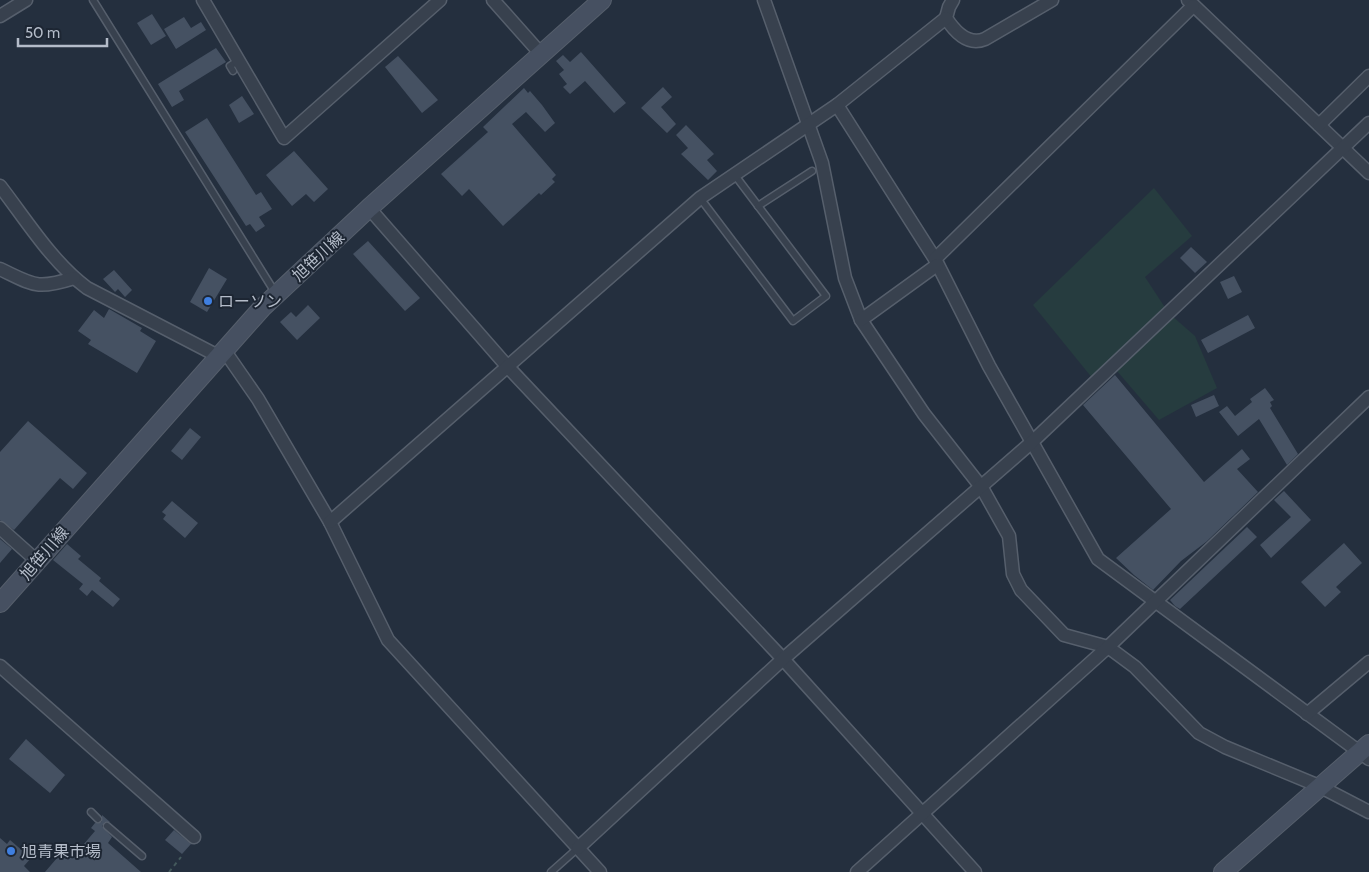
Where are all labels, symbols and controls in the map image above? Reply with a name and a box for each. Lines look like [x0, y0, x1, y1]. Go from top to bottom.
scale bar [18, 15, 106, 47]
text: 50 m [25, 24, 60, 42]
street label: 旭笹川線 [288, 228, 348, 285]
place label: ローソン [218, 292, 282, 311]
marker: ローソン [202, 295, 214, 307]
street label: 旭笹川線 [16, 523, 73, 584]
place label: 旭青果市場 [21, 842, 101, 861]
marker: 旭青果市場 [5, 845, 17, 857]

